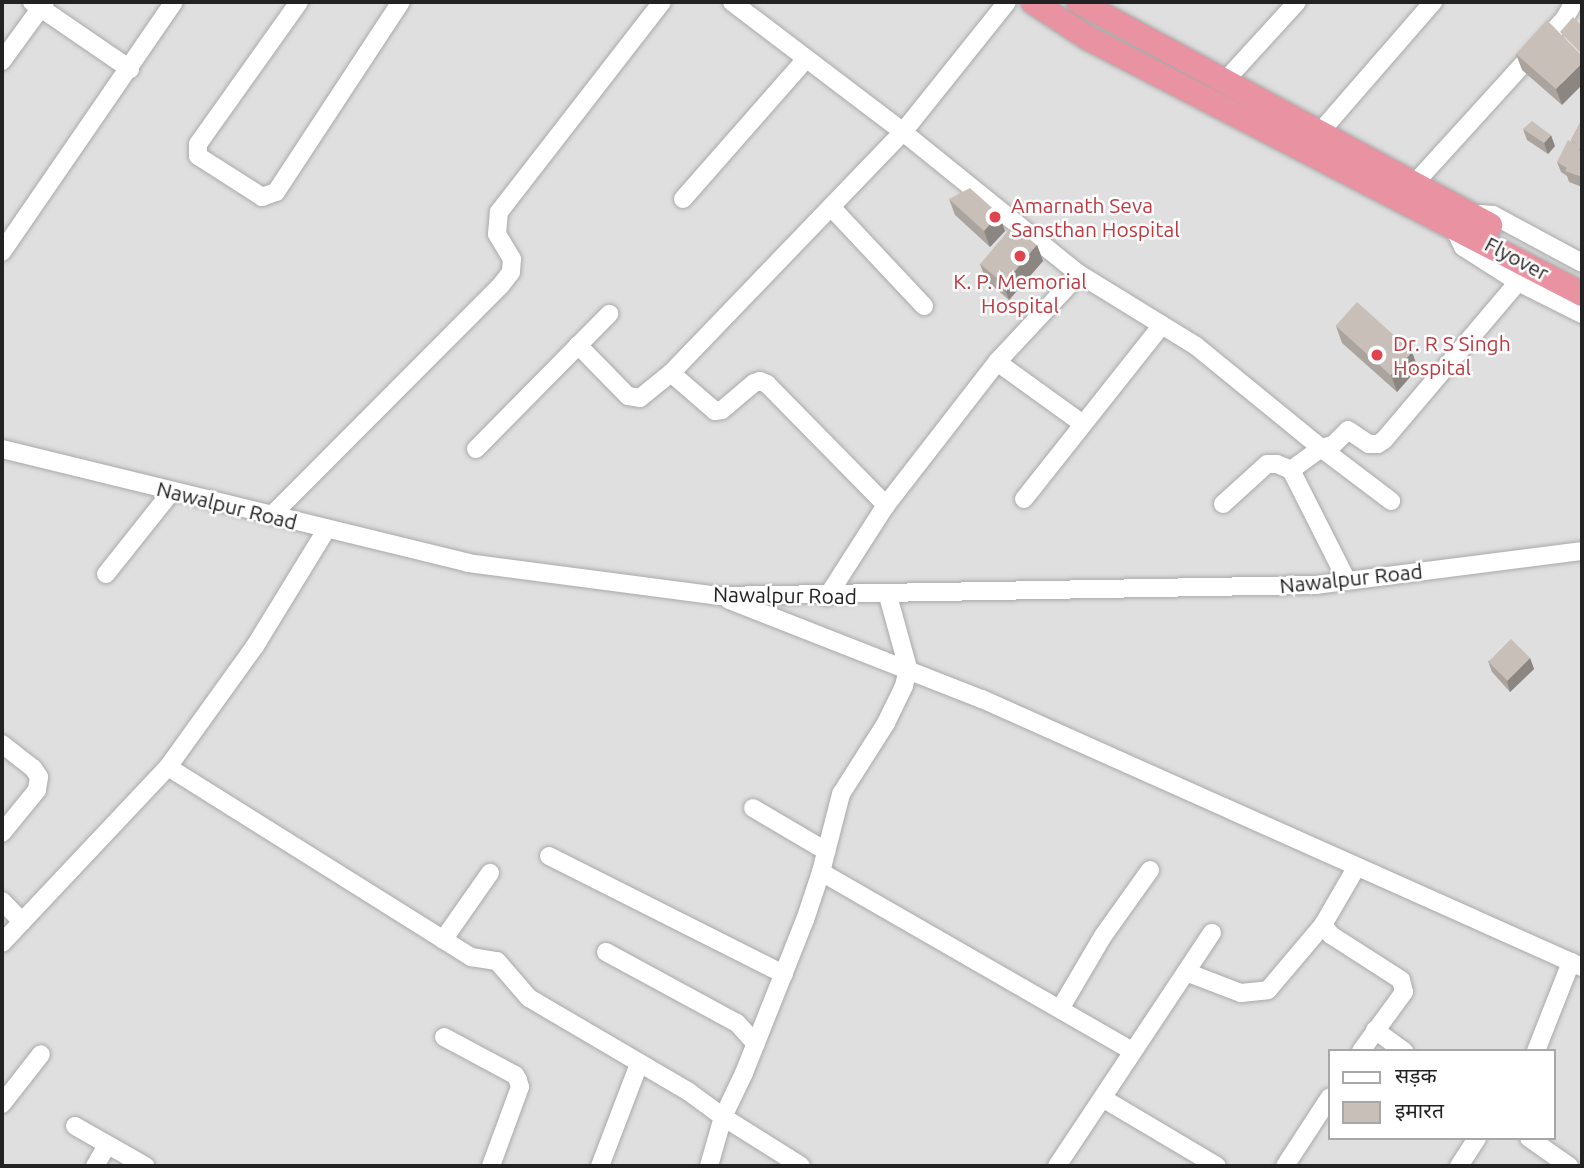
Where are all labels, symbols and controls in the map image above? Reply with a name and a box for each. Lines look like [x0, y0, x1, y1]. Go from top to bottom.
place label: Amarnath Seva Sansthan Hospital [1011, 192, 1180, 242]
marker: Amarnath Seva Sansthan Hospital [985, 207, 1005, 227]
street label: Flyover [1481, 231, 1553, 285]
marker: K. P. Memorial Hospital [1010, 246, 1030, 266]
place label: K. P. Memorial Hospital [953, 268, 1087, 318]
place label: Dr. R S Singh Hospital [1393, 330, 1511, 380]
marker: Dr. R S Singh Hospital [1367, 345, 1387, 365]
street label: Nawalpur Road [154, 475, 300, 535]
street label: Nawalpur Road [1278, 558, 1424, 598]
street label: Nawalpur Road [713, 581, 857, 609]
legend [1328, 1049, 1556, 1140]
text: सड़क [1395, 1063, 1437, 1087]
text: इमारत [1395, 1098, 1444, 1122]

